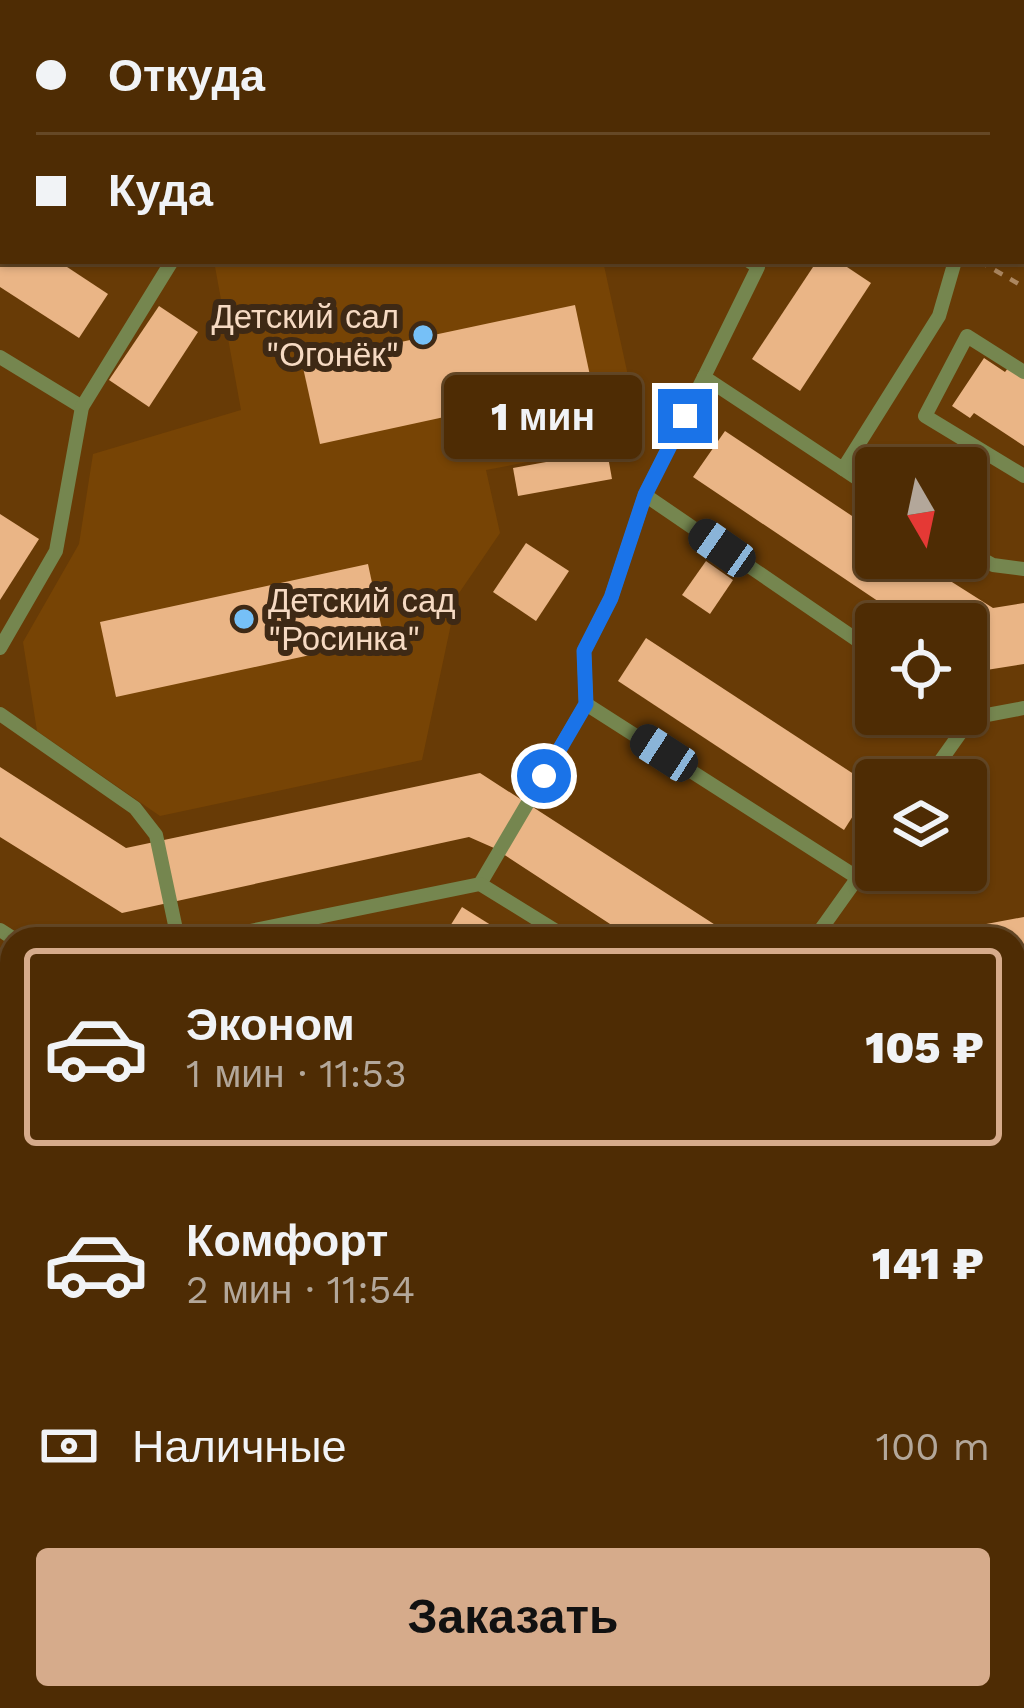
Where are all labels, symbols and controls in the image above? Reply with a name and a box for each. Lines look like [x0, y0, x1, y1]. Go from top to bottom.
text: Откуда [108, 49, 265, 102]
text: Куда [108, 164, 213, 217]
place label: Детский сал "Огонёк" [211, 297, 399, 374]
marker: Детский сал "Огонёк" [410, 322, 436, 348]
callout: 1 мин [445, 374, 643, 458]
route end [658, 389, 712, 443]
text: 1 мин [491, 394, 595, 439]
north arrow [855, 447, 987, 579]
map controls [855, 447, 987, 891]
car [682, 513, 762, 583]
place label: Детский сад "Росинка" [268, 581, 456, 658]
button: locate [855, 603, 987, 735]
marker: Детский сад "Росинка" [231, 606, 257, 632]
car [624, 718, 704, 788]
route start [517, 749, 571, 803]
button: layers [855, 759, 987, 891]
icon: car [42, 993, 150, 1101]
text: Эконом [186, 998, 355, 1051]
text: 105 ₽ [865, 1021, 984, 1074]
text: 1 мин · 11:53 [186, 1051, 407, 1096]
icon: car [42, 1209, 150, 1317]
text: Комфорт [186, 1214, 388, 1267]
text: 141 ₽ [872, 1237, 984, 1290]
text: 2 мин · 11:54 [186, 1267, 415, 1312]
icon: cash [36, 1413, 102, 1479]
text: Наличные [132, 1420, 347, 1473]
text: 100 m [876, 1424, 990, 1469]
button: Заказать [36, 1548, 990, 1686]

